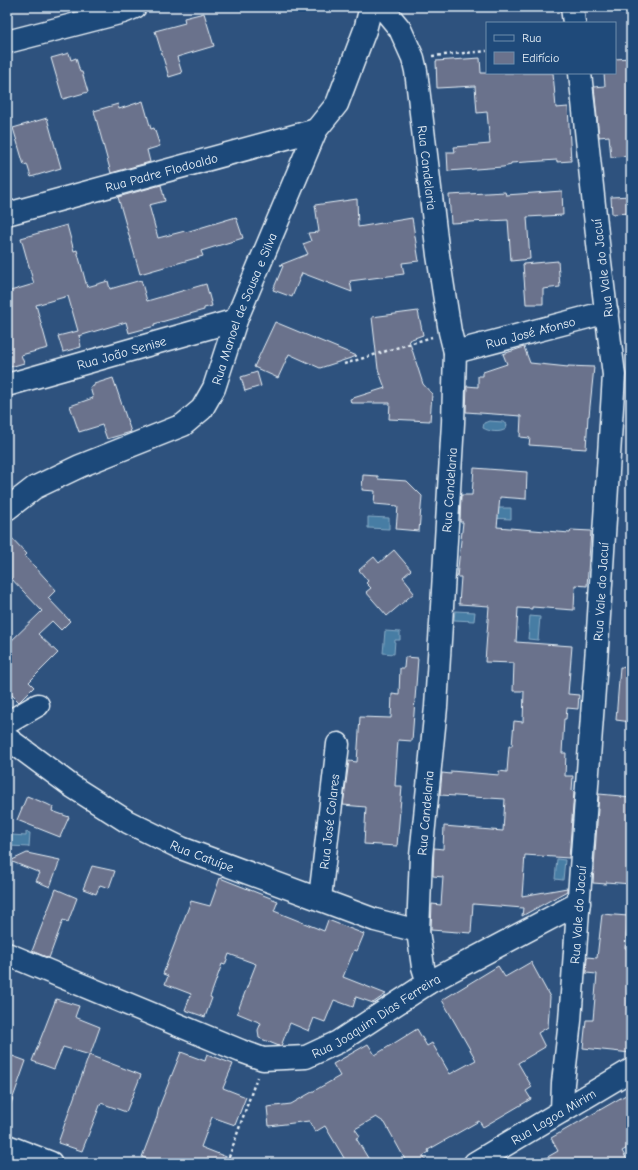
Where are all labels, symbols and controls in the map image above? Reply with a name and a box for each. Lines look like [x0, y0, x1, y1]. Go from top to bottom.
legend [486, 22, 616, 74]
text: Rua [522, 31, 541, 45]
text: Edifício [522, 51, 559, 65]
street label: Rua Candelaria [415, 125, 440, 211]
street label: Rua Padre Flodoaldo [104, 150, 220, 195]
street label: Rua Vale do Jacuí [589, 217, 616, 318]
street label: Rua Manoel de Sousa e Silva [209, 230, 280, 387]
street label: Rua José Afonso [484, 314, 577, 352]
street label: Rua João Senise [75, 333, 168, 373]
street label: Rua Candelaria [439, 447, 460, 533]
street label: Rua Vale do Jacuí [590, 541, 612, 641]
street label: Rua Candelaria [414, 770, 437, 856]
street label: Rua José Colares [316, 773, 342, 870]
street label: Rua Catuípe [168, 837, 236, 875]
street label: Rua Vale do Jacuí [567, 864, 589, 965]
street label: Rua Joaquim Dias Ferreira [309, 971, 443, 1061]
street label: Rua Lagoa Mirim [508, 1086, 599, 1148]

